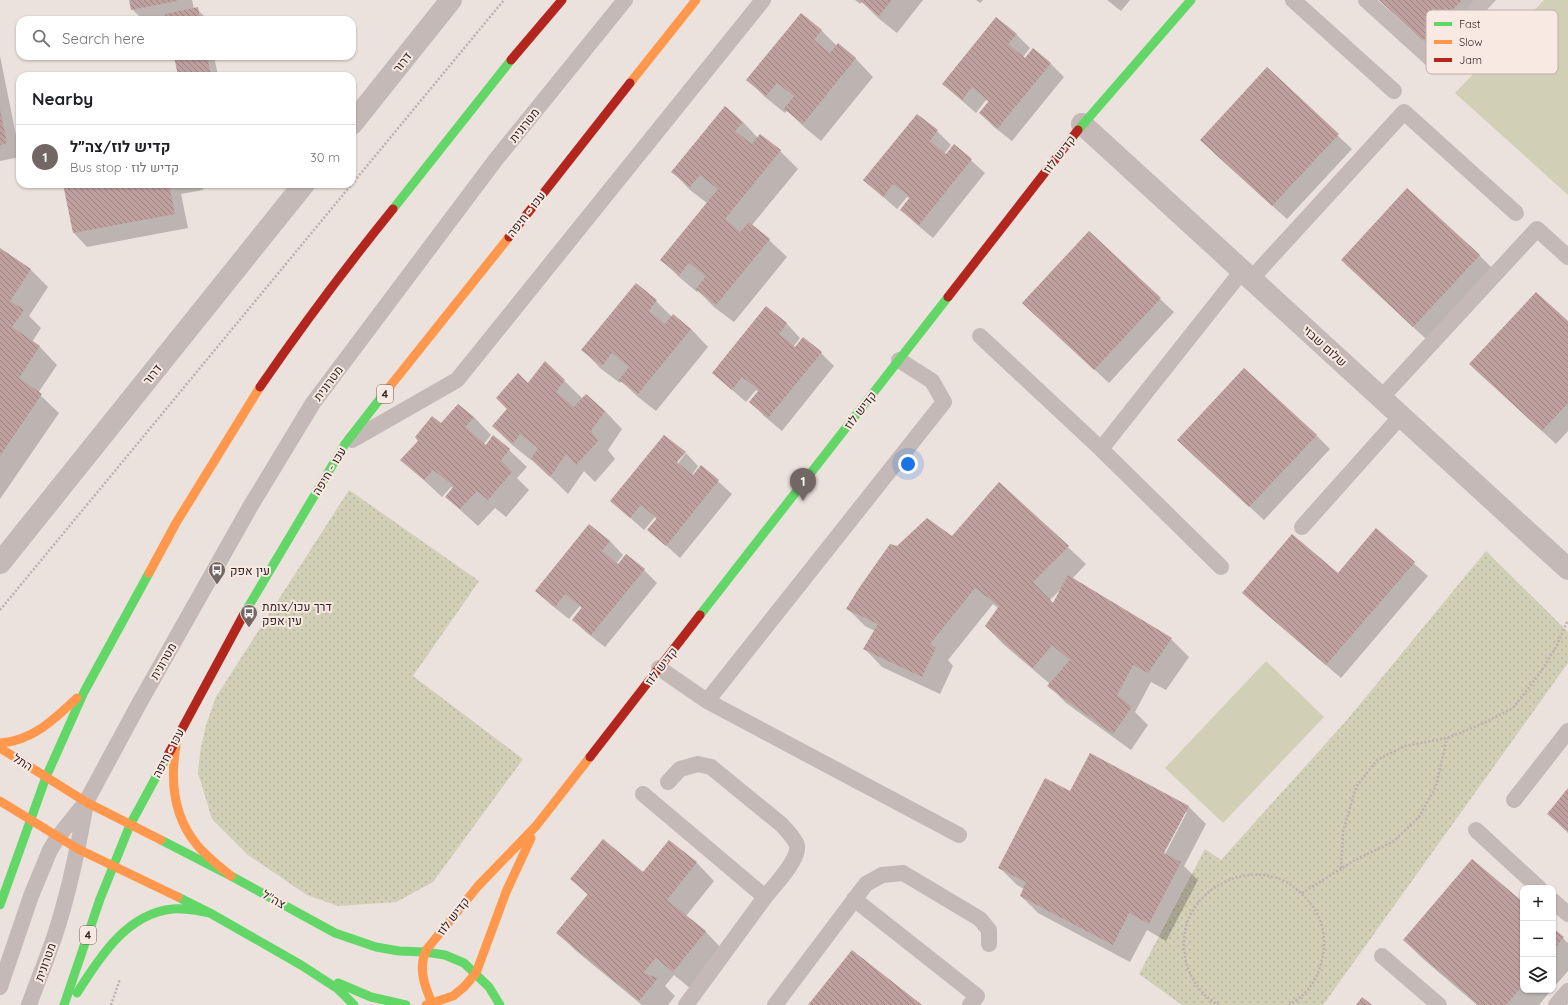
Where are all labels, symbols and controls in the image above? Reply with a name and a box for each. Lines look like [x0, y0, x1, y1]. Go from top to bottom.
legend [1426, 10, 1558, 74]
search box [16, 16, 356, 60]
text: Fast [1459, 17, 1481, 31]
icon: search [30, 27, 52, 49]
text: Search here [62, 29, 145, 48]
text: Slow [1459, 35, 1483, 49]
street label: דרור [389, 49, 415, 75]
text: Jam [1459, 53, 1482, 67]
text: Nearby [32, 88, 93, 109]
street label: מטרונית [506, 105, 542, 145]
street label: קדיש לוז [1040, 132, 1078, 176]
text: קדיש לוז/צה״ל [70, 137, 170, 156]
text: 1 [42, 149, 48, 165]
text: 30 m [310, 149, 340, 165]
text: Bus stop · קדיש לוז [70, 159, 179, 175]
street label: עכו - חיפה [504, 188, 548, 240]
street label: שלום שבזי [1300, 322, 1350, 370]
street label: דרור [139, 361, 165, 387]
street label: מטרונית [310, 363, 346, 403]
road number: 4 [377, 385, 393, 403]
street label: קדיש לוז [841, 388, 879, 432]
street label: עכו - חיפה [309, 444, 349, 498]
your location [898, 454, 918, 474]
pin: 1 [790, 468, 816, 501]
bus stop icon: עין אפק [207, 560, 227, 585]
place label: עין אפק [230, 563, 270, 578]
place label: דרך עכו/צומת עין אפק [262, 599, 332, 628]
bus stop icon: דרך עכו/צומת עין אפק [239, 603, 259, 628]
street label: מטרונית [147, 640, 179, 682]
street label: קדיש לוז [642, 644, 680, 688]
street label: עכו - חיפה [149, 726, 187, 780]
street label: התל [10, 750, 36, 774]
map controls [1520, 885, 1556, 993]
button: + [1520, 885, 1556, 921]
street label: צה"ל [260, 887, 289, 912]
street label: קדיש לוז [434, 894, 472, 938]
button: − [1520, 921, 1556, 957]
road number: 4 [80, 926, 96, 944]
street label: מטרונית [31, 941, 59, 983]
button: layers [1520, 957, 1556, 993]

